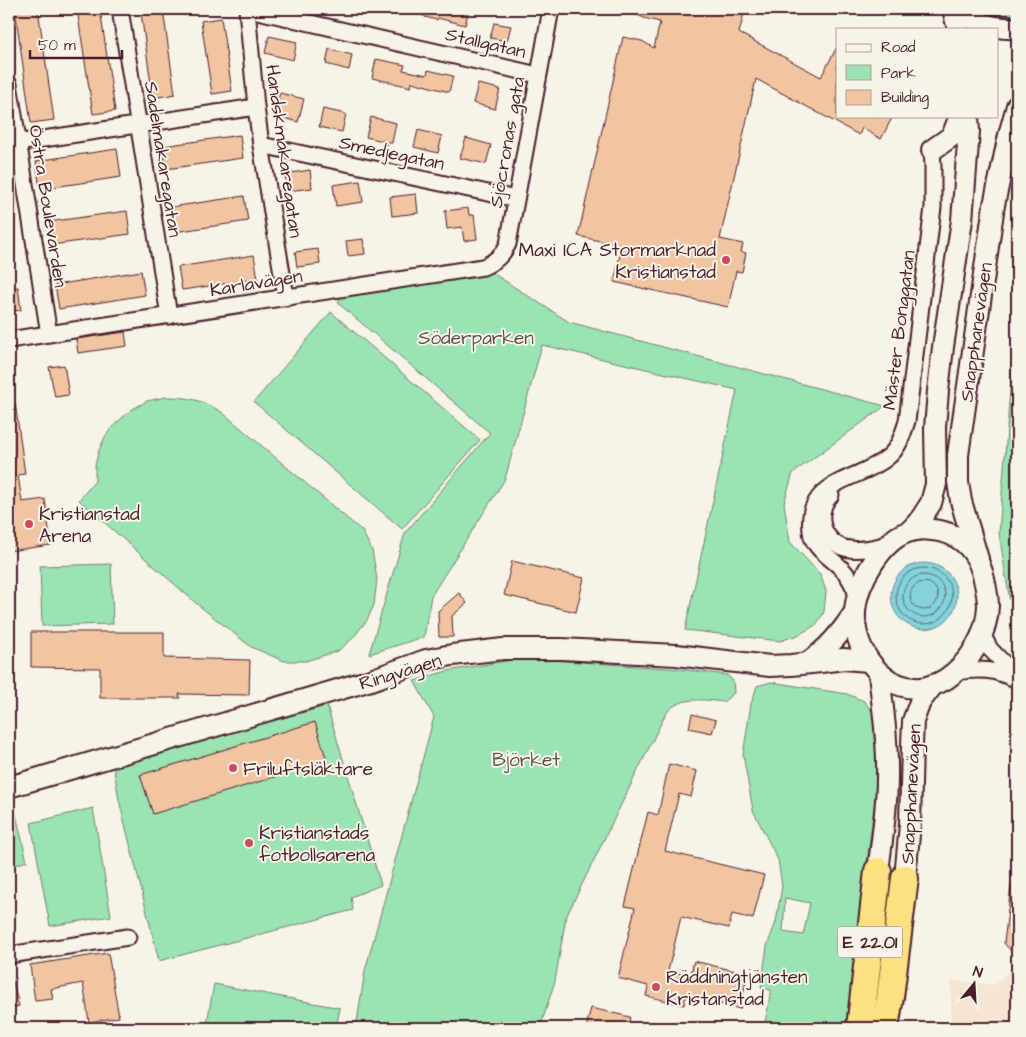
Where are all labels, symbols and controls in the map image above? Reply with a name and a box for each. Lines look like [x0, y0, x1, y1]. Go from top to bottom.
street label: Stallgatan [443, 21, 529, 67]
scale bar [30, 28, 122, 60]
legend [836, 28, 998, 118]
text: 50 m [38, 35, 76, 56]
text: Road [881, 37, 916, 58]
street label: Handskmakaregatan [257, 63, 309, 240]
text: Park [881, 63, 916, 84]
street label: Sjöcronas gata [483, 74, 533, 210]
street label: Sadelmakaregatan [136, 79, 188, 239]
text: Building [881, 87, 929, 109]
street label: Östra Boulevarden [21, 123, 74, 290]
street label: Smedjegatan [336, 129, 447, 179]
place label: Maxi ICA Stormarknad Kristianstad [519, 237, 716, 286]
street label: Mäster Bonggatan [876, 249, 924, 412]
marker: Maxi ICA Stormarknad Kristianstad [720, 254, 732, 266]
street label: Snapphanevägen [953, 261, 1001, 404]
street label: Karlavägen [208, 263, 305, 305]
park label: Söderparken [418, 325, 534, 352]
place label: Kristianstad Arena [39, 501, 140, 550]
marker: Kristianstad Arena [23, 518, 35, 530]
street label: Ringvägen [356, 647, 445, 699]
street label: Snapphanevägen [894, 723, 930, 865]
park label: Björket [492, 747, 560, 774]
place label: Friluftsläktare [243, 756, 373, 783]
marker: Friluftsläktare [227, 762, 239, 774]
place label: Kristianstads fotbollsarena [259, 820, 375, 869]
marker: Kristianstads fotbollsarena [243, 837, 255, 849]
road number: E 22.01 [838, 926, 902, 958]
north arrow [948, 960, 998, 1010]
text: N [970, 962, 985, 984]
place label: Räddningtjänsten Kristanstad [666, 964, 808, 1013]
marker: Räddningtjänsten Kristanstad [650, 981, 662, 993]

